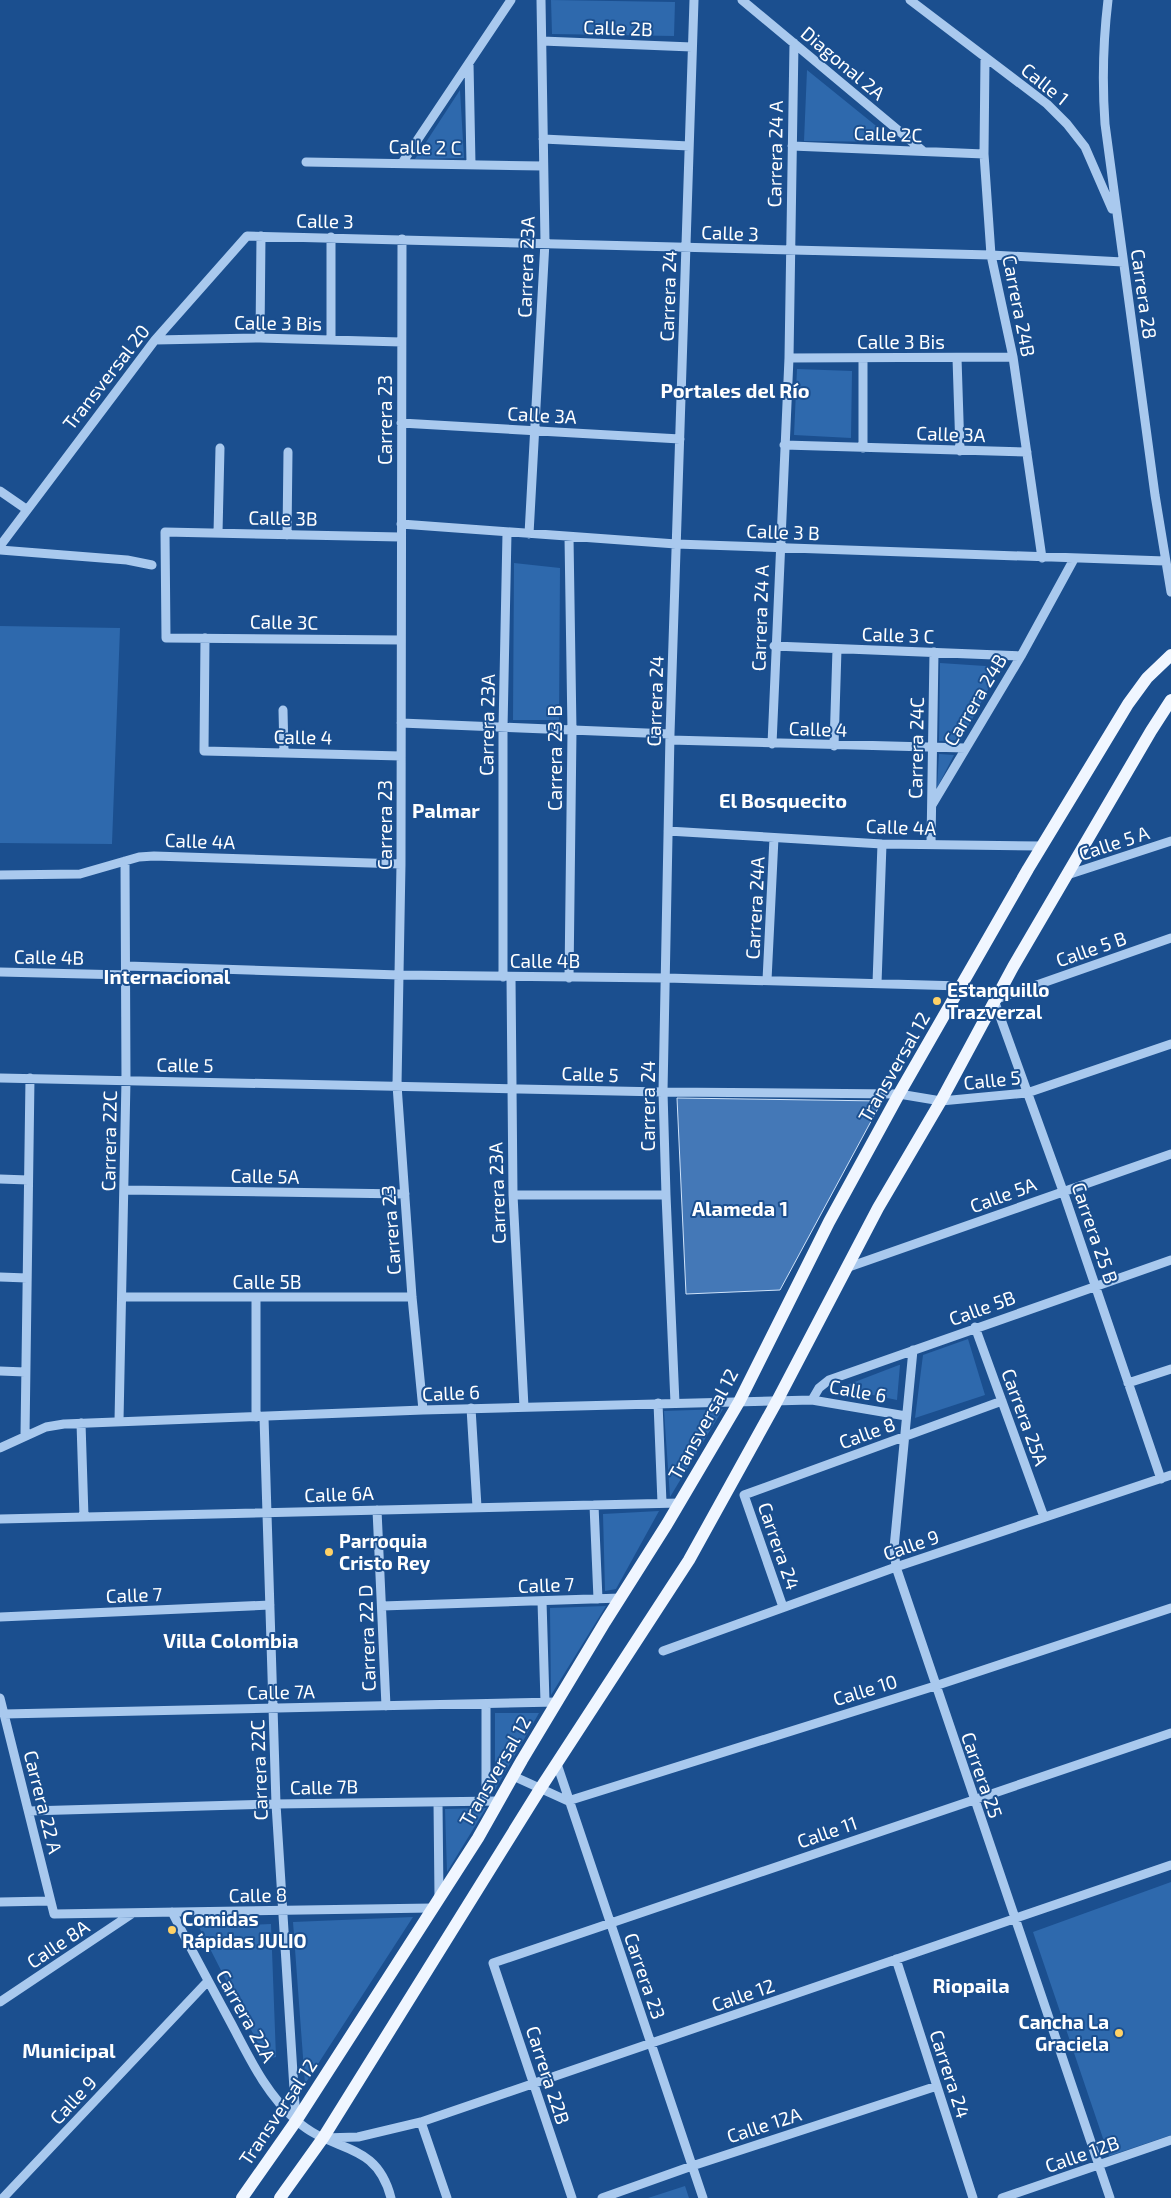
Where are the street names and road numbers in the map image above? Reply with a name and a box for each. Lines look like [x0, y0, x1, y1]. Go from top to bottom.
street label: Calle 2B [583, 15, 653, 40]
street label: Diagonal 2A [797, 21, 890, 104]
street label: Calle 1 [1017, 58, 1074, 110]
street label: Carrera 24 A [762, 100, 787, 208]
street label: Calle 2C [853, 121, 923, 146]
street label: Calle 2 C [388, 134, 462, 159]
street label: Calle 3 [296, 208, 354, 233]
street label: Carrera 23A [512, 216, 539, 318]
street label: Calle 3 [701, 220, 759, 245]
street label: Carrera 28 [1127, 247, 1162, 341]
street label: Carrera 24 [654, 250, 681, 342]
street label: Carrera 24B [998, 253, 1041, 359]
street label: Calle 3 Bis [234, 310, 322, 335]
street label: Transversal 20 [57, 319, 154, 434]
street label: Calle 3 Bis [857, 330, 945, 353]
street label: Carrera 23 [373, 375, 396, 465]
street label: Calle 3A [507, 401, 577, 428]
street label: Calle 3A [916, 421, 986, 446]
street label: Calle 3B [248, 505, 318, 530]
street label: Calle 3 B [746, 519, 820, 544]
street label: Carrera 24 A [746, 564, 773, 672]
street label: Calle 3C [250, 609, 319, 634]
street label: Calle 3 C [861, 622, 935, 647]
street label: Carrera 24B [938, 650, 1011, 750]
street label: Carrera 24 [641, 655, 668, 747]
street label: Carrera 23A [474, 674, 499, 776]
street label: Carrera 24C [903, 697, 928, 799]
street label: Carrera 23 B [543, 705, 566, 811]
street label: Calle 4 [788, 716, 848, 741]
street label: Calle 4 [273, 724, 333, 749]
street label: Carrera 23 [373, 780, 396, 870]
street label: Calle 4A [865, 814, 937, 839]
street label: Calle 5 A [1076, 820, 1152, 865]
street label: Calle 4A [164, 828, 236, 853]
street label: Carrera 24A [740, 856, 769, 960]
street label: Calle 5 B [1052, 926, 1129, 971]
street label: Calle 4B [14, 944, 84, 969]
street label: Calle 4B [510, 949, 580, 972]
street label: Transversal 12 [853, 1008, 934, 1126]
street label: Calle 5 [156, 1053, 214, 1076]
street label: Carrera 24 [636, 1060, 659, 1152]
street label: Calle 5 [561, 1061, 619, 1086]
street label: Calle 5 [962, 1065, 1022, 1094]
street label: Carrera 22C [96, 1090, 121, 1192]
street label: Carrera 23A [483, 1142, 510, 1244]
street label: Calle 5A [230, 1163, 300, 1188]
street label: Calle 5A [966, 1172, 1039, 1217]
street label: Carrera 25 B [1067, 1179, 1124, 1287]
street label: Carrera 23 [376, 1184, 405, 1276]
street label: Calle 5B [233, 1270, 301, 1293]
street label: Calle 5B [945, 1285, 1018, 1330]
street label: Transversal 12 [663, 1364, 743, 1483]
street label: Carrera 25A [997, 1365, 1054, 1469]
street label: Calle 6 [828, 1374, 889, 1407]
street label: Calle 6 [422, 1380, 480, 1405]
street label: Calle 8 [835, 1412, 898, 1453]
street label: Calle 6A [304, 1481, 374, 1506]
street label: Carrera 24 [754, 1499, 805, 1593]
street label: Calle 9 [880, 1524, 942, 1565]
street label: Calle 7 [517, 1572, 575, 1597]
street label: Calle 7 [105, 1582, 163, 1607]
street label: Carrera 22 D [353, 1584, 380, 1692]
street label: Calle 10 [830, 1669, 900, 1710]
street label: Calle 7A [247, 1679, 315, 1704]
street label: Transversal 12 [454, 1712, 535, 1830]
street label: Carrera 22C [245, 1719, 272, 1821]
street label: Carrera 25 [957, 1729, 1008, 1821]
street label: Carrera 22 A [20, 1748, 67, 1856]
street label: Calle 7B [290, 1774, 358, 1799]
street label: Calle 11 [794, 1811, 860, 1853]
street label: Calle 8 [229, 1882, 287, 1907]
street label: Calle 8A [22, 1914, 93, 1973]
street label: Carrera 23 [620, 1930, 671, 2022]
street label: Carrera 22A [212, 1966, 281, 2066]
street label: Calle 12 [708, 1973, 777, 2016]
street label: Carrera 22B [522, 2023, 575, 2127]
street label: Carrera 24 [925, 2027, 975, 2121]
street label: Transversal 12 [234, 2054, 322, 2169]
street label: Calle 9 [44, 2071, 101, 2129]
street label: Calle 12A [724, 2102, 804, 2147]
street label: Calle 12B [1042, 2130, 1122, 2177]

